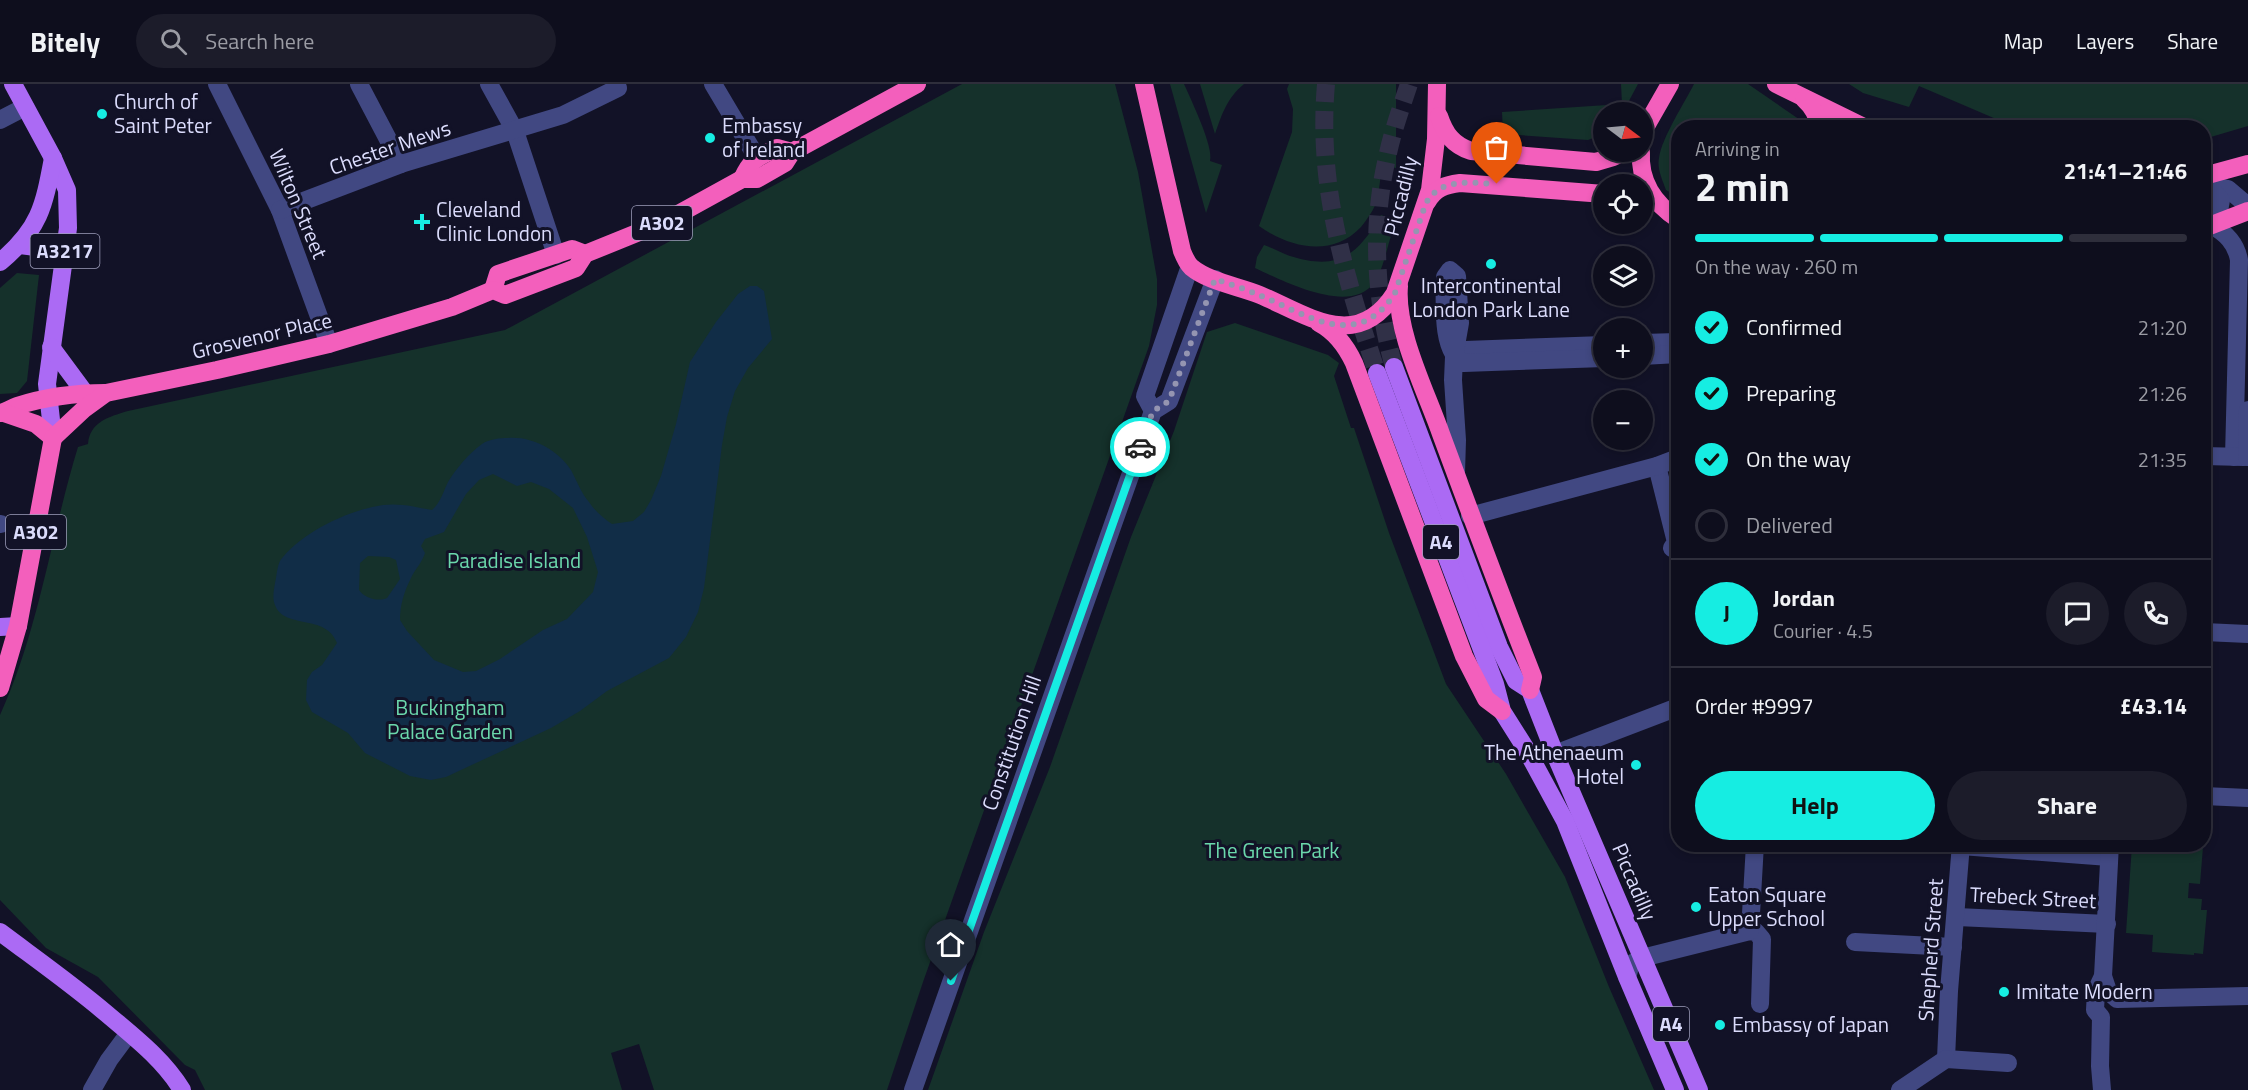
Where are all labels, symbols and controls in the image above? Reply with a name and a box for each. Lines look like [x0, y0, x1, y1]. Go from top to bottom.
search box [136, 14, 556, 68]
text: Bitely [30, 20, 100, 63]
text: Search here [205, 24, 314, 58]
icon: search [157, 25, 190, 58]
text: Map [2004, 25, 2043, 57]
text: Layers [2076, 25, 2134, 57]
text: Share [2167, 25, 2218, 57]
place label: Church of Saint Peter [114, 85, 212, 141]
north arrow [1593, 102, 1653, 162]
map controls [1593, 102, 1653, 450]
marker: Church of Saint Peter [95, 107, 109, 121]
place label: Embassy of Ireland [722, 109, 805, 165]
street label: Chester Mews [325, 111, 455, 183]
pin [1471, 122, 1522, 184]
marker: Embassy of Ireland [703, 131, 717, 145]
icon: bag [1480, 131, 1513, 164]
text: Arriving in [1695, 133, 1780, 164]
street label: Wilton Street [261, 144, 337, 264]
street label: Piccadilly [1375, 152, 1425, 239]
text: 21:41–21:46 [2064, 154, 2187, 188]
text: 2 min [1695, 157, 1790, 216]
button: locate [1593, 174, 1653, 234]
place label: Cleveland Clinic London [436, 193, 552, 249]
road number: A302 [632, 206, 692, 240]
marker: Cleveland Clinic London [413, 213, 431, 231]
road number: A3217 [31, 234, 100, 268]
button: layers [1593, 246, 1653, 306]
text: On the way · 260 m [1695, 251, 1858, 282]
marker: Intercontinental London Park Lane [1484, 257, 1498, 271]
place label: Intercontinental London Park Lane [1412, 269, 1570, 325]
street label: Grosvenor Place [189, 303, 335, 367]
text: Confirmed [1746, 310, 1842, 344]
icon: check [1695, 311, 1728, 344]
text: 21:20 [2138, 312, 2187, 343]
button: + [1593, 318, 1653, 378]
text: Preparing [1746, 376, 1836, 410]
icon: check [1695, 377, 1728, 410]
text: 21:26 [2138, 378, 2187, 409]
button: − [1593, 390, 1653, 450]
courier [1110, 417, 1170, 477]
icon: car [1124, 431, 1157, 464]
text: On the way [1746, 442, 1851, 476]
icon: check [1695, 443, 1728, 476]
text: 21:35 [2138, 444, 2187, 475]
text: Delivered [1746, 508, 1833, 542]
road number: A302 [6, 515, 66, 549]
road number: A4 [1423, 525, 1459, 559]
park label: Paradise Island [447, 544, 581, 576]
text: Jordan [1773, 581, 1835, 615]
button: chat [2046, 582, 2109, 645]
button: phone [2124, 582, 2187, 645]
text: J [1723, 596, 1730, 630]
text: Courier · 4.5 [1773, 615, 1873, 646]
street label: Constitution Hill [973, 671, 1049, 815]
text: Order #9997 [1695, 689, 1814, 723]
text: £43.14 [2120, 689, 2187, 723]
park label: Buckingham Palace Garden [387, 691, 513, 747]
place label: The Athenaeum Hotel [1484, 736, 1624, 792]
marker: The Athenaeum Hotel [1629, 758, 1643, 772]
button: Help [1695, 771, 1935, 840]
button: Share [1947, 771, 2187, 840]
park label: The Green Park [1205, 834, 1339, 866]
street label: Piccadilly [1604, 838, 1666, 925]
street label: Shepherd Street [1909, 877, 1951, 1022]
place label: Eaton Square Upper School [1708, 878, 1826, 934]
street label: Trebeck Street [1969, 878, 2098, 916]
marker: Eaton Square Upper School [1689, 900, 1703, 914]
pin [925, 919, 976, 981]
icon: home [934, 928, 967, 961]
place label: Imitate Modern [2016, 975, 2153, 1007]
marker: Imitate Modern [1997, 985, 2011, 999]
road number: A4 [1653, 1007, 1689, 1041]
place label: Embassy of Japan [1732, 1008, 1889, 1040]
marker: Embassy of Japan [1713, 1018, 1727, 1032]

